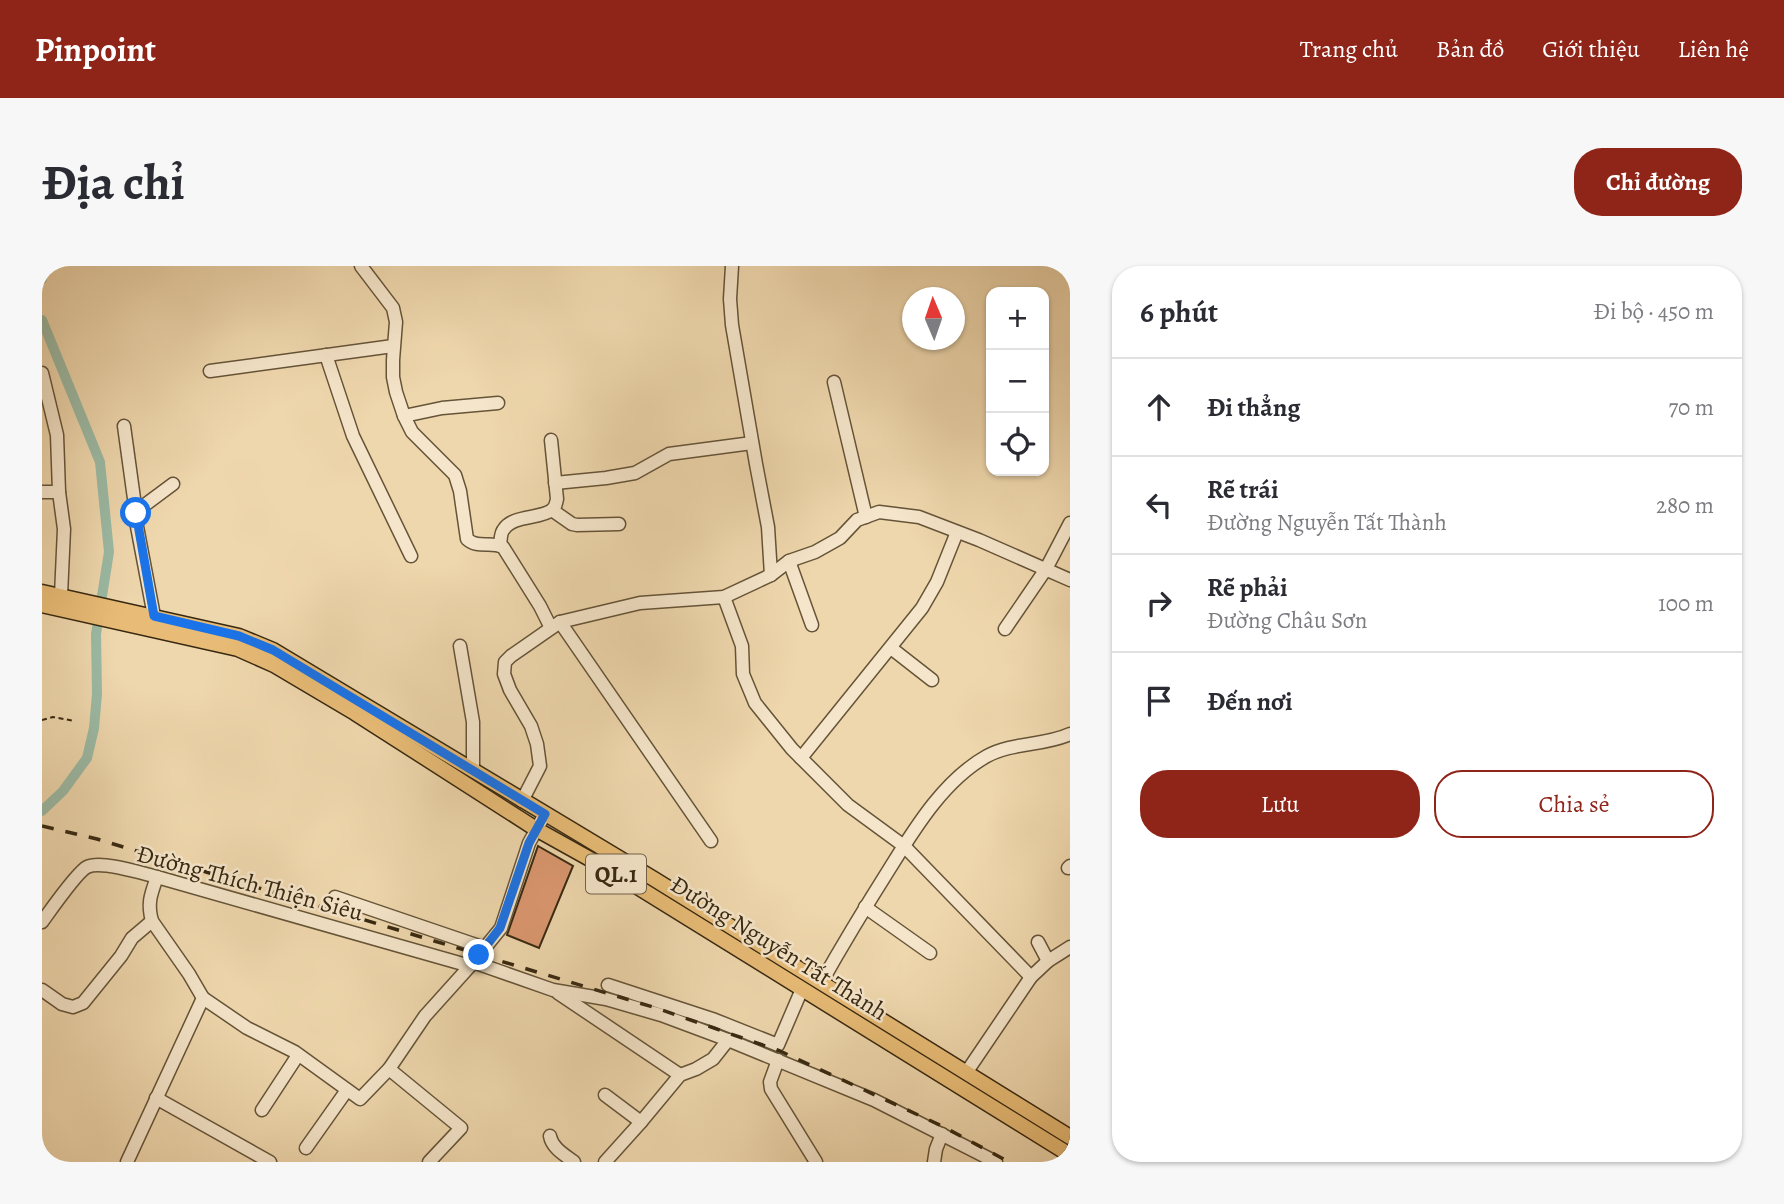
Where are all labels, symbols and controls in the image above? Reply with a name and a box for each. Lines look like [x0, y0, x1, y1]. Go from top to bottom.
text: Pinpoint [35, 27, 156, 72]
text: Trang chủ [1300, 33, 1398, 65]
text: Bản đồ [1436, 33, 1504, 65]
text: Giới thiệu [1542, 33, 1640, 65]
text: Liên hệ [1678, 33, 1749, 65]
button: Chỉ đường [1574, 148, 1742, 216]
text: Địa chỉ [42, 149, 185, 216]
north arrow [902, 287, 965, 350]
map controls [986, 287, 1049, 476]
button: + [986, 287, 1049, 350]
text: 6 phút [1140, 292, 1218, 332]
text: Đi bộ · 450 m [1594, 296, 1714, 327]
button: − [986, 350, 1049, 413]
icon: ahead [1140, 388, 1178, 426]
text: Đi thẳng [1207, 390, 1301, 425]
text: 70 m [1668, 392, 1714, 423]
button: locate [986, 413, 1049, 476]
text: Rẽ trái [1207, 472, 1279, 507]
icon: left [1140, 486, 1178, 524]
text: 280 m [1656, 490, 1714, 521]
route start [120, 497, 151, 528]
text: Đường Nguyễn Tất Thành [1207, 507, 1447, 538]
text: Rẽ phải [1207, 570, 1288, 605]
icon: right [1140, 584, 1178, 622]
text: 100 m [1658, 588, 1714, 619]
text: Đường Châu Sơn [1207, 605, 1367, 636]
icon: arrive [1140, 682, 1178, 720]
text: Đến nơi [1207, 684, 1293, 719]
button: Lưu [1140, 770, 1420, 838]
button: Chia sẻ [1434, 770, 1714, 838]
street label: Đường Thích Thiện Siêu [133, 837, 367, 929]
road number: QL.1 [586, 854, 646, 894]
street label: Đường Nguyễn Tất Thành [664, 868, 894, 1028]
route end [463, 939, 494, 970]

